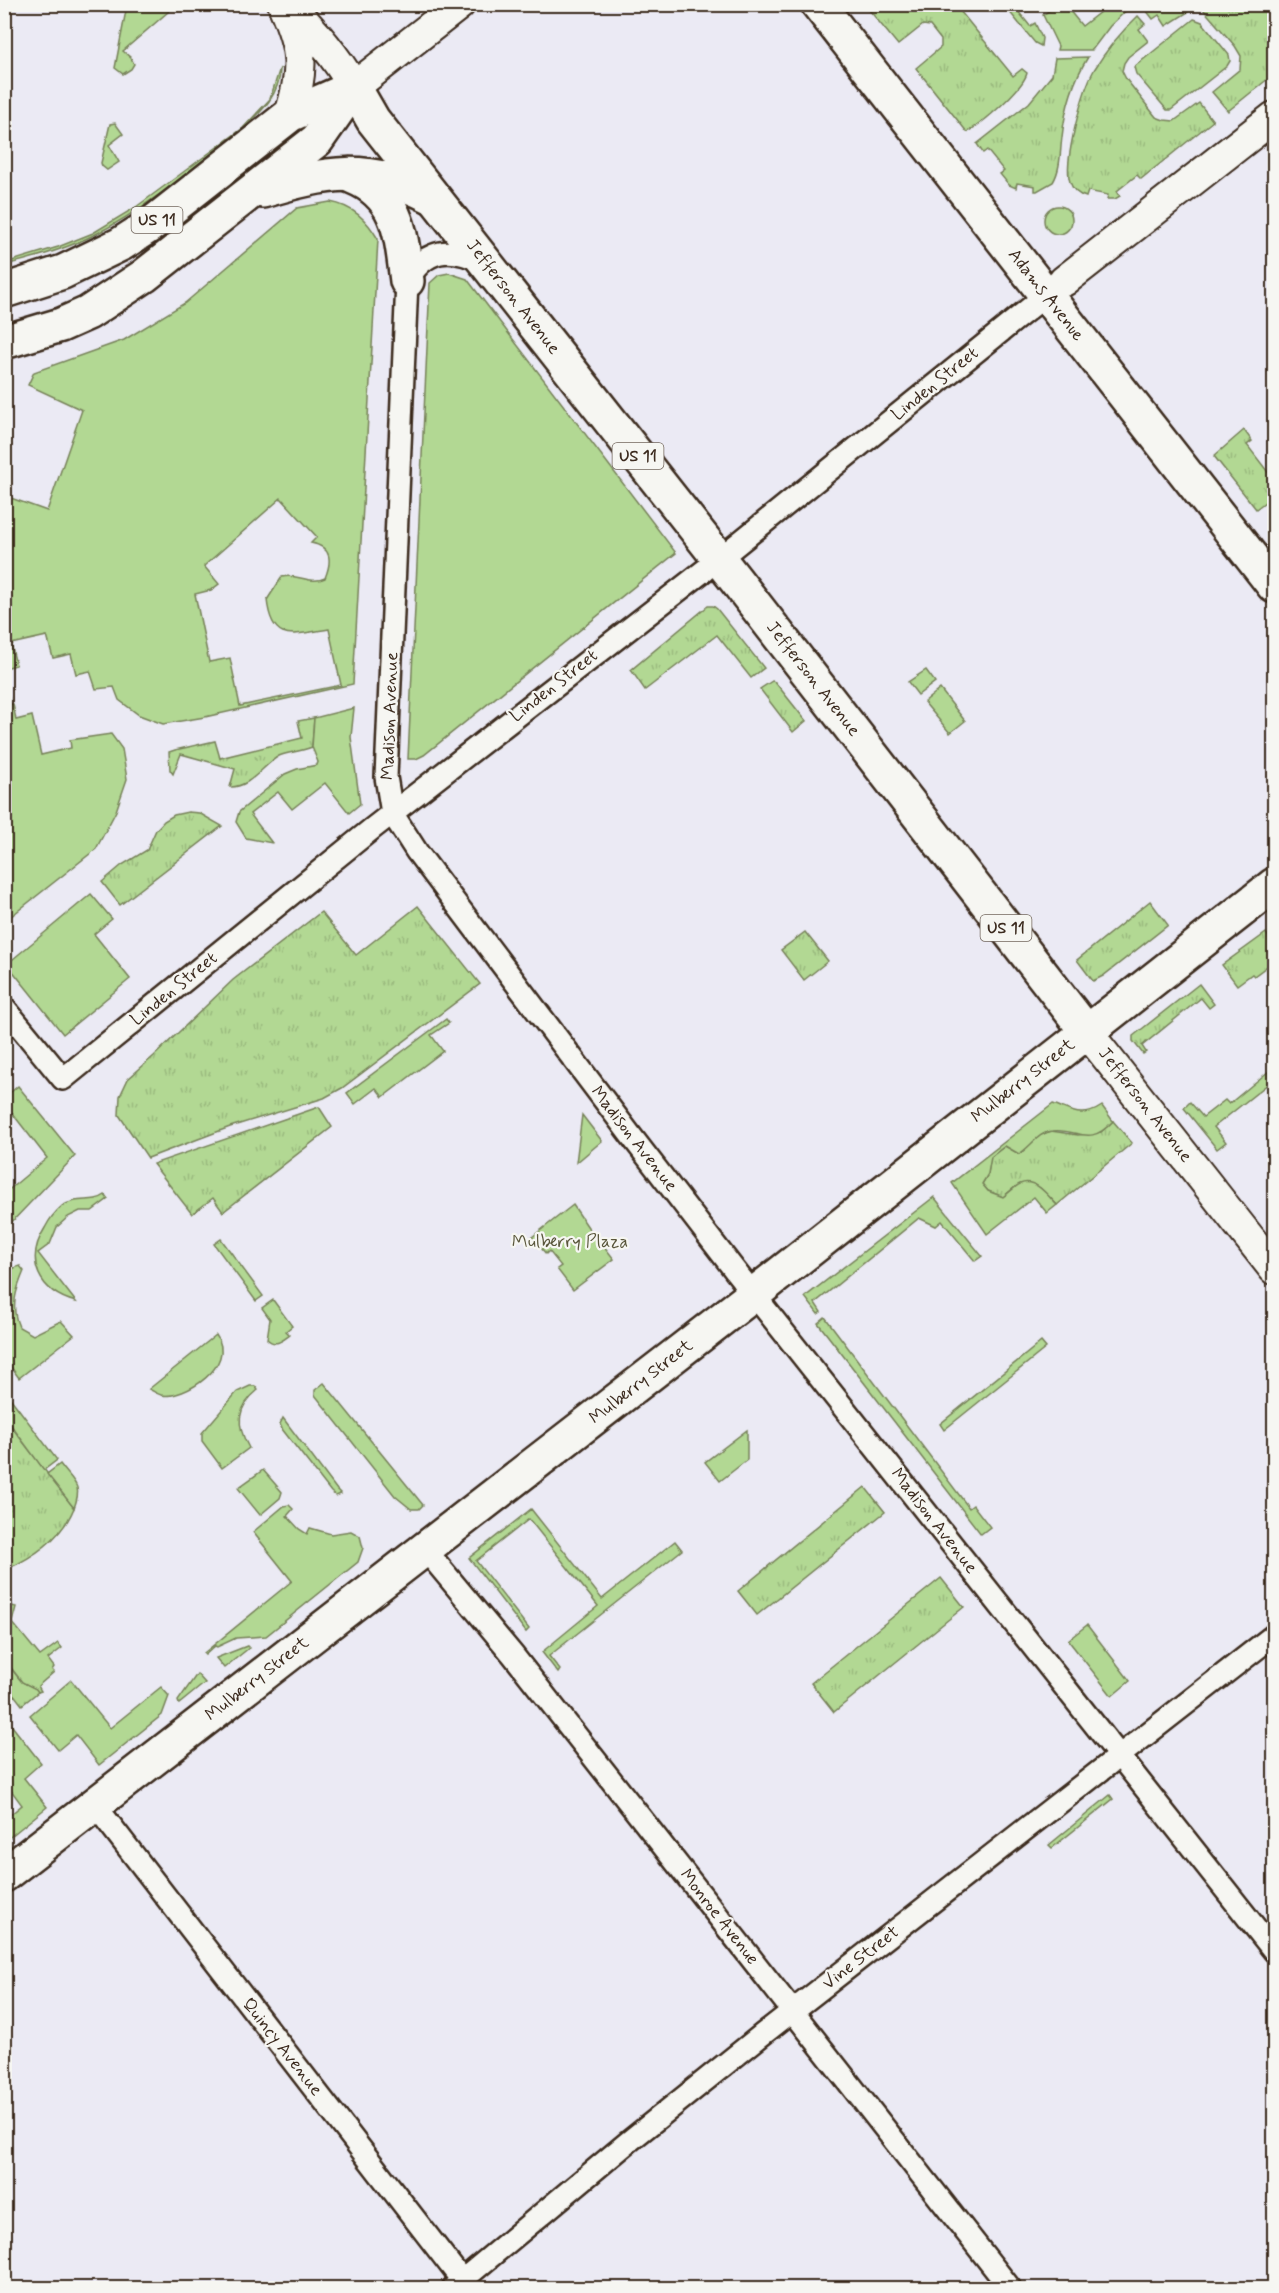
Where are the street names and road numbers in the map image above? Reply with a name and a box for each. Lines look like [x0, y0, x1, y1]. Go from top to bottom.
road number: US 11 [132, 207, 182, 233]
street label: Jefferson Avenue [460, 234, 566, 360]
street label: Adams Avenue [1002, 244, 1090, 346]
street label: Linden Street [886, 341, 984, 427]
road number: US 11 [612, 443, 664, 469]
street label: Jefferson Avenue [760, 616, 866, 742]
street label: Linden Street [505, 644, 603, 728]
street label: Madison Avenue [376, 651, 404, 780]
road number: US 11 [980, 915, 1032, 941]
street label: Linden Street [125, 946, 223, 1032]
street label: Mulberry Street [966, 1033, 1080, 1129]
street label: Jefferson Avenue [1092, 1042, 1198, 1168]
street label: Madison Avenue [585, 1081, 683, 1197]
street label: Mulberry Street [584, 1334, 698, 1430]
street label: Madison Avenue [885, 1463, 983, 1579]
street label: Mulberry Street [200, 1631, 314, 1727]
street label: Monroe Avenue [674, 1864, 764, 1970]
street label: Vine Street [818, 1920, 904, 1996]
street label: Quincy Avenue [236, 1993, 328, 2101]

